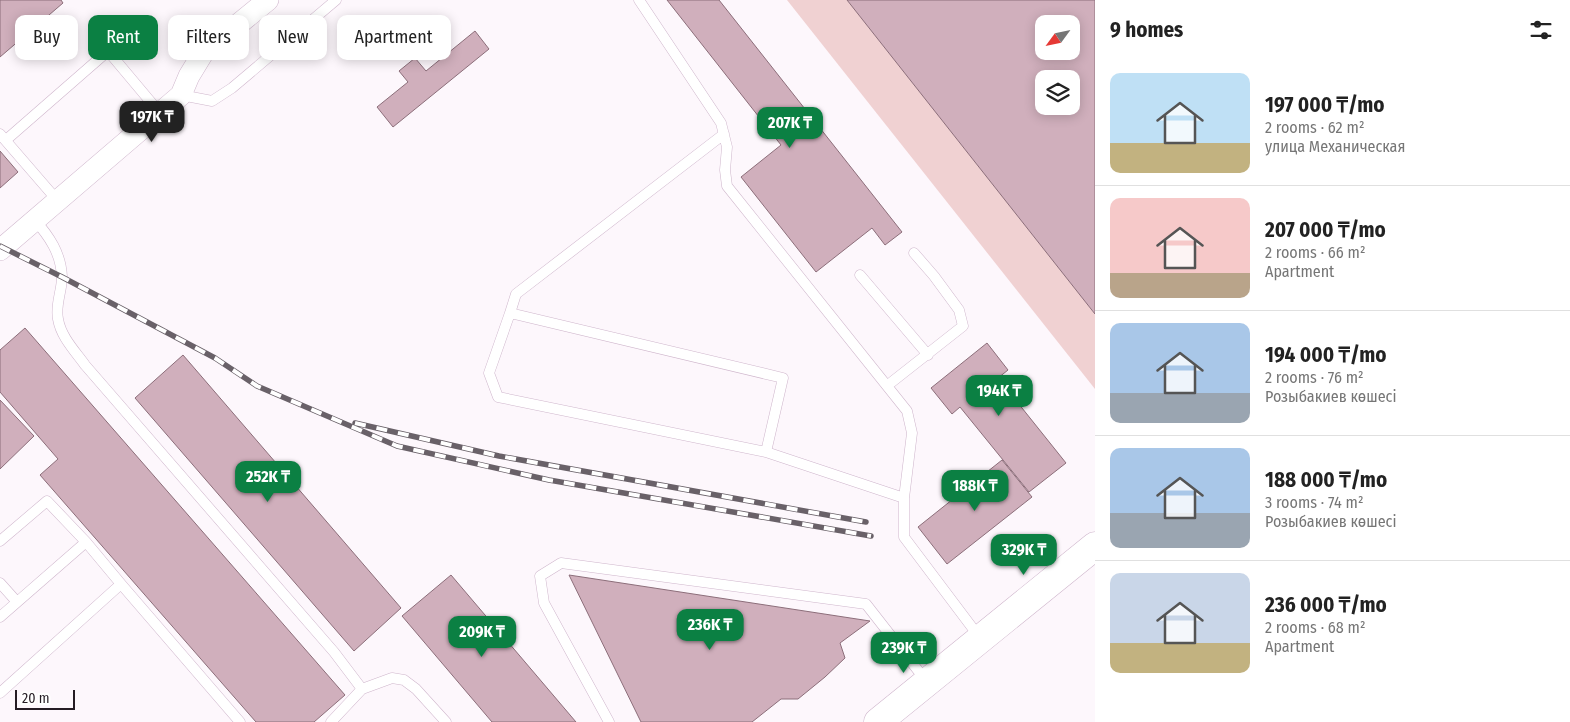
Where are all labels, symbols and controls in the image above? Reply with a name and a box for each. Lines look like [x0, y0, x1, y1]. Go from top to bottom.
chip: Buy [15, 15, 78, 60]
chip: Rent [88, 15, 158, 60]
chip: Filters [168, 15, 249, 60]
chip: New [259, 15, 327, 60]
chip: Apartment [337, 15, 451, 60]
north arrow [1035, 15, 1080, 60]
map controls [1035, 15, 1080, 115]
icon: filters [1527, 16, 1555, 44]
text: 9 homes [1110, 17, 1183, 43]
button: layers [1035, 70, 1080, 115]
text: 197 000 ₸/mo [1265, 92, 1385, 118]
icon: home [1150, 93, 1210, 153]
pin: 197K ₸ [111, 100, 193, 143]
pin: 207K ₸ [749, 106, 831, 149]
text: 197K ₸ [130, 107, 174, 126]
text: 207K ₸ [768, 113, 812, 132]
text: 2 rooms · 62 m² [1265, 118, 1364, 137]
text: улица Механическая [1265, 137, 1405, 156]
text: 207 000 ₸/mo [1265, 217, 1386, 243]
icon: home [1150, 218, 1210, 278]
text: 2 rooms · 66 m² [1265, 243, 1365, 262]
text: Apartment [1265, 262, 1334, 281]
text: 194 000 ₸/mo [1265, 342, 1386, 368]
icon: home [1150, 343, 1210, 403]
text: 2 rooms · 76 m² [1265, 368, 1364, 387]
pin: 194K ₸ [958, 374, 1040, 417]
text: 194K ₸ [977, 381, 1021, 400]
text: Розыбакиев көшесі [1265, 387, 1396, 406]
pin: 252K ₸ [227, 460, 309, 503]
text: 252K ₸ [246, 467, 290, 486]
text: 188 000 ₸/mo [1265, 467, 1387, 493]
icon: home [1150, 468, 1210, 528]
pin: 188K ₸ [934, 470, 1016, 512]
text: 188K ₸ [952, 476, 998, 495]
text: 3 rooms · 74 m² [1265, 493, 1363, 512]
text: Розыбакиев көшесі [1265, 512, 1396, 531]
pin: 329K ₸ [983, 534, 1065, 576]
text: 329K ₸ [1002, 540, 1046, 559]
text: 236 000 ₸/mo [1265, 592, 1387, 618]
icon: home [1150, 593, 1210, 653]
pin: 236K ₸ [669, 608, 751, 651]
text: 236K ₸ [688, 615, 732, 634]
pin: 209K ₸ [441, 616, 523, 658]
text: 2 rooms · 68 m² [1265, 618, 1366, 637]
text: 209K ₸ [459, 622, 505, 641]
pin: 239K ₸ [863, 632, 945, 674]
text: Apartment [1265, 637, 1334, 656]
text: 239K ₸ [882, 638, 926, 657]
scale bar [15, 687, 75, 710]
text: 20 m [22, 690, 50, 707]

